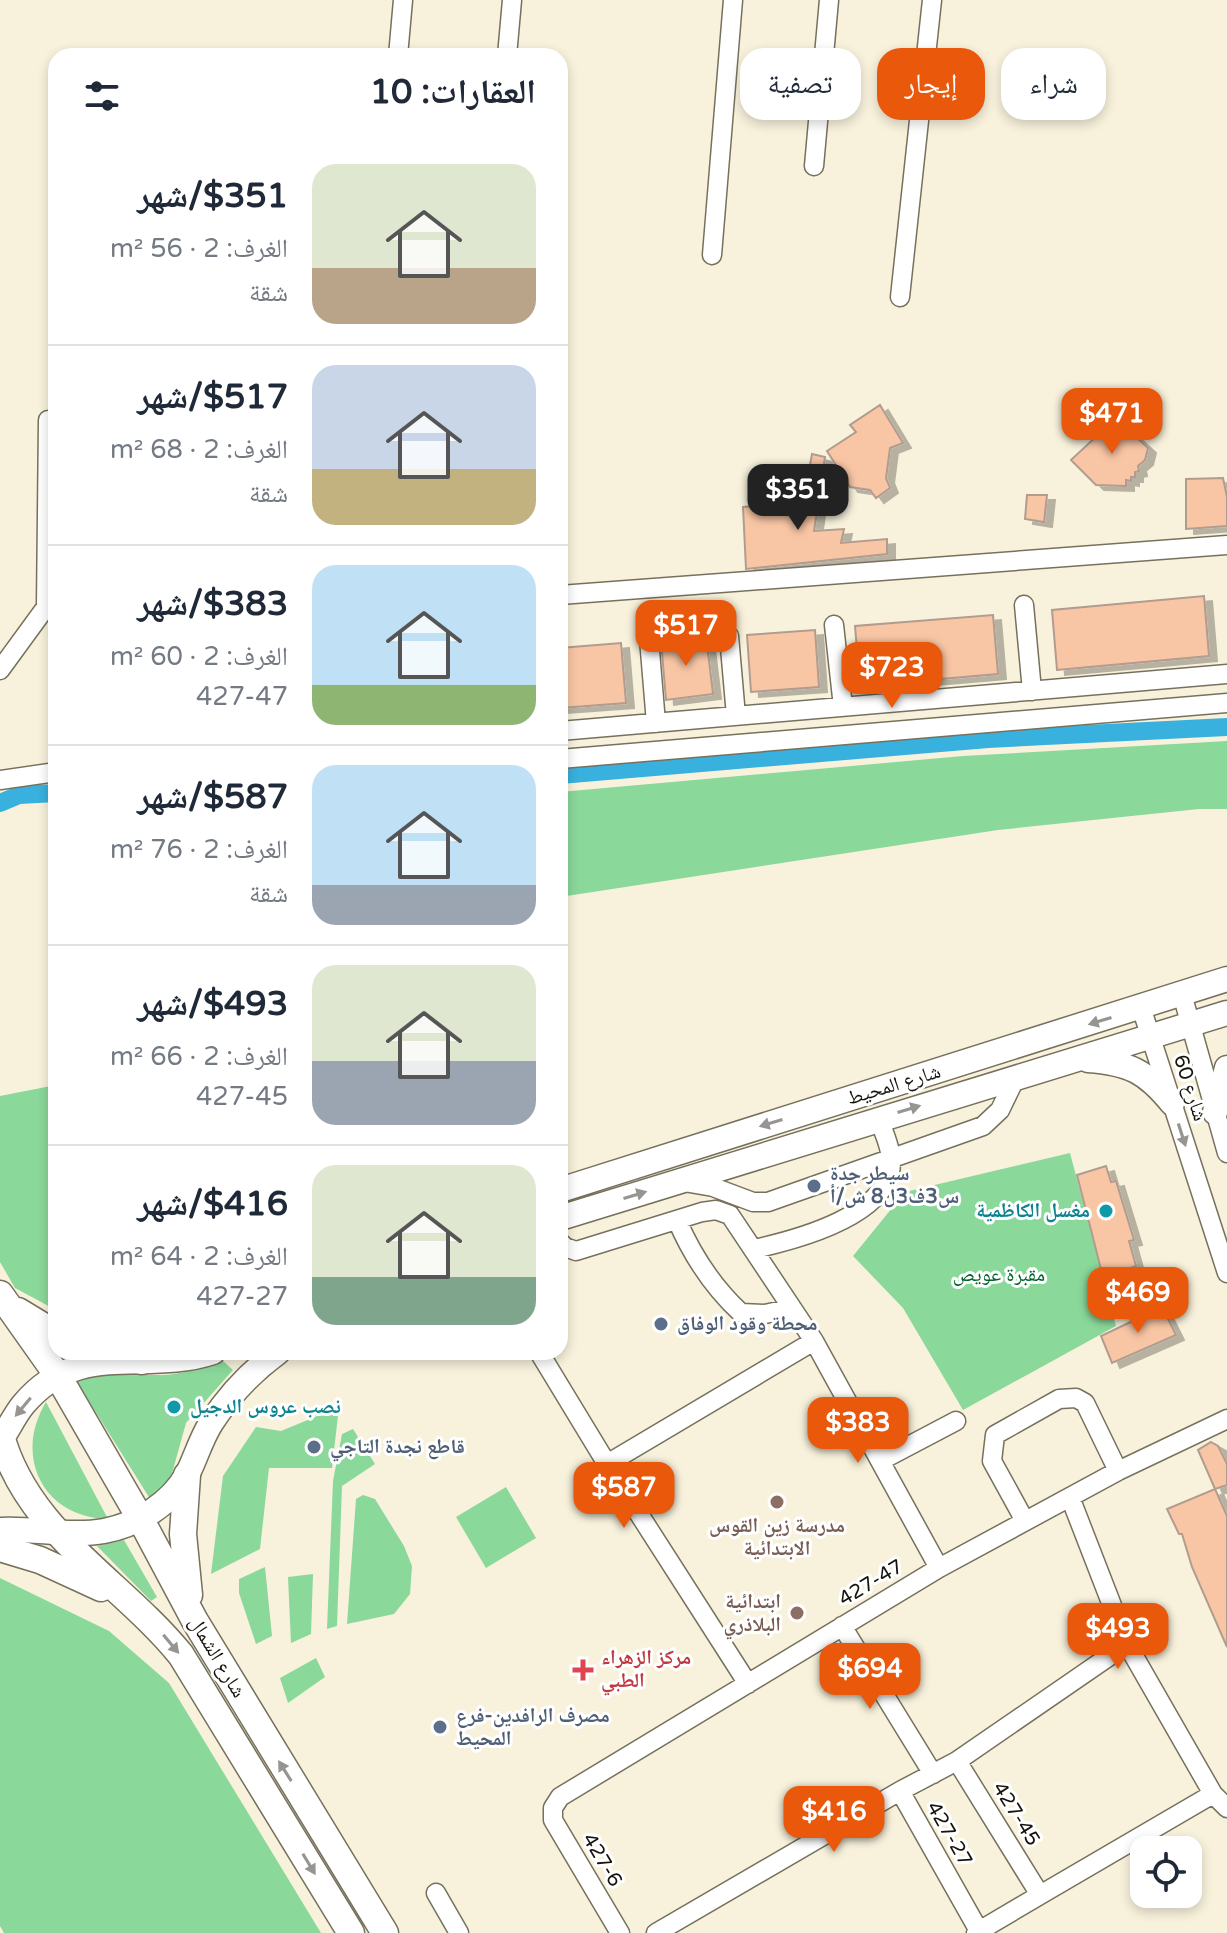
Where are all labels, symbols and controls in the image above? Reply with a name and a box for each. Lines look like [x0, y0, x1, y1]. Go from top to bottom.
chip: تصفية [740, 48, 861, 120]
chip: إيجار [877, 48, 985, 120]
chip: شراء [1001, 48, 1106, 120]
text: العقارات: 10 [370, 72, 536, 113]
icon: filters [80, 74, 124, 118]
text: $351/شهر [137, 176, 288, 217]
icon: home [376, 196, 472, 292]
text: الغرف: 2 · 56 m² [110, 233, 288, 264]
text: شقة [249, 277, 288, 308]
text: $517/شهر [137, 377, 288, 418]
pin: $471 [1065, 388, 1159, 456]
icon: home [376, 397, 472, 493]
text: $471 [1079, 398, 1145, 429]
text: الغرف: 2 · 68 m² [110, 434, 288, 465]
pin: $351 [751, 464, 845, 532]
text: $351 [765, 474, 831, 505]
text: شقة [249, 478, 288, 509]
text: $383/شهر [137, 584, 288, 625]
icon: home [376, 597, 472, 693]
pin: $517 [639, 600, 733, 668]
text: $517 [653, 610, 719, 641]
text: الغرف: 2 · 60 m² [110, 641, 288, 672]
pin: $723 [845, 642, 939, 710]
text: $723 [859, 652, 925, 683]
text: 427-47 [196, 681, 288, 712]
text: $587/شهر [137, 777, 288, 818]
icon: home [376, 797, 472, 893]
text: الغرف: 2 · 76 m² [110, 834, 288, 865]
text: شقة [249, 878, 288, 909]
text: $493/شهر [137, 984, 288, 1025]
icon: home [376, 997, 472, 1093]
one-way arrow [1087, 1015, 1111, 1027]
text: الغرف: 2 · 66 m² [110, 1041, 288, 1072]
street label: شارع 60 [1168, 1052, 1212, 1124]
street label: شارع المحيط [844, 1059, 944, 1111]
text: 427-45 [196, 1081, 288, 1112]
one-way arrow [898, 1102, 922, 1115]
one-way arrow [759, 1118, 783, 1130]
one-way arrow [1177, 1123, 1189, 1147]
place label: سيطر جدة س3ف3ل8 ش/أ [830, 1162, 959, 1209]
marker: سيطر جدة س3ف3ل8 ش/أ [805, 1177, 823, 1195]
text: $416/شهر [137, 1184, 288, 1225]
one-way arrow [623, 1188, 647, 1201]
icon: home [376, 1197, 472, 1293]
place label: مغسل الكاظمية [976, 1199, 1090, 1223]
marker: مغسل الكاظمية [1097, 1202, 1115, 1220]
text: الغرف: 2 · 64 m² [110, 1241, 288, 1272]
park label: مقبرة عويص [953, 1263, 1045, 1287]
pin: $469 [1091, 1267, 1185, 1335]
text: $469 [1105, 1277, 1171, 1308]
text: 427-27 [196, 1281, 288, 1312]
place label: محطة وقود الوفاق [677, 1312, 818, 1336]
marker: محطة وقود الوفاق [652, 1315, 670, 1333]
place label: نصب عروس الدجيل [190, 1395, 341, 1419]
one-way arrow [15, 1396, 32, 1416]
pin: $383 [811, 1397, 905, 1465]
marker: نصب عروس الدجيل [165, 1398, 183, 1416]
text: $383 [825, 1407, 891, 1438]
place label: قاطع نجدة التاجي [330, 1435, 465, 1462]
marker: قاطع نجدة التاجي [305, 1438, 323, 1456]
pin: $587 [577, 1462, 671, 1530]
text: $587 [591, 1472, 657, 1503]
marker: مدرسة زين القوس الابتدائية [768, 1493, 786, 1511]
place label: مدرسة زين القوس الابتدائية [709, 1514, 845, 1561]
street label: 427-47 [834, 1554, 908, 1612]
place label: ابتدائية البلاذري [724, 1590, 781, 1640]
pin: $493 [1071, 1603, 1165, 1671]
marker: ابتدائية البلاذري [788, 1604, 806, 1622]
street label: شارع الشمال [183, 1612, 251, 1702]
text: $493 [1085, 1613, 1151, 1644]
one-way arrow [162, 1634, 179, 1654]
pin: $694 [823, 1643, 917, 1711]
place label: مركز الزهراء الطبي [601, 1646, 691, 1696]
text: $694 [837, 1653, 903, 1684]
marker: مركز الزهراء الطبي [572, 1659, 594, 1681]
place label: مصرف الرافدين-فرع المحيط [456, 1704, 610, 1751]
marker: مصرف الرافدين-فرع المحيط [431, 1718, 449, 1736]
one-way arrow [279, 1760, 293, 1782]
street label: 427-45 [987, 1778, 1045, 1850]
pin: $416 [787, 1786, 881, 1854]
text: $416 [801, 1796, 867, 1827]
street label: 427-27 [921, 1797, 977, 1871]
street label: 427-6 [577, 1829, 627, 1891]
map controls [1130, 1836, 1202, 1908]
button: locate [1130, 1836, 1202, 1908]
one-way arrow [302, 1853, 316, 1875]

